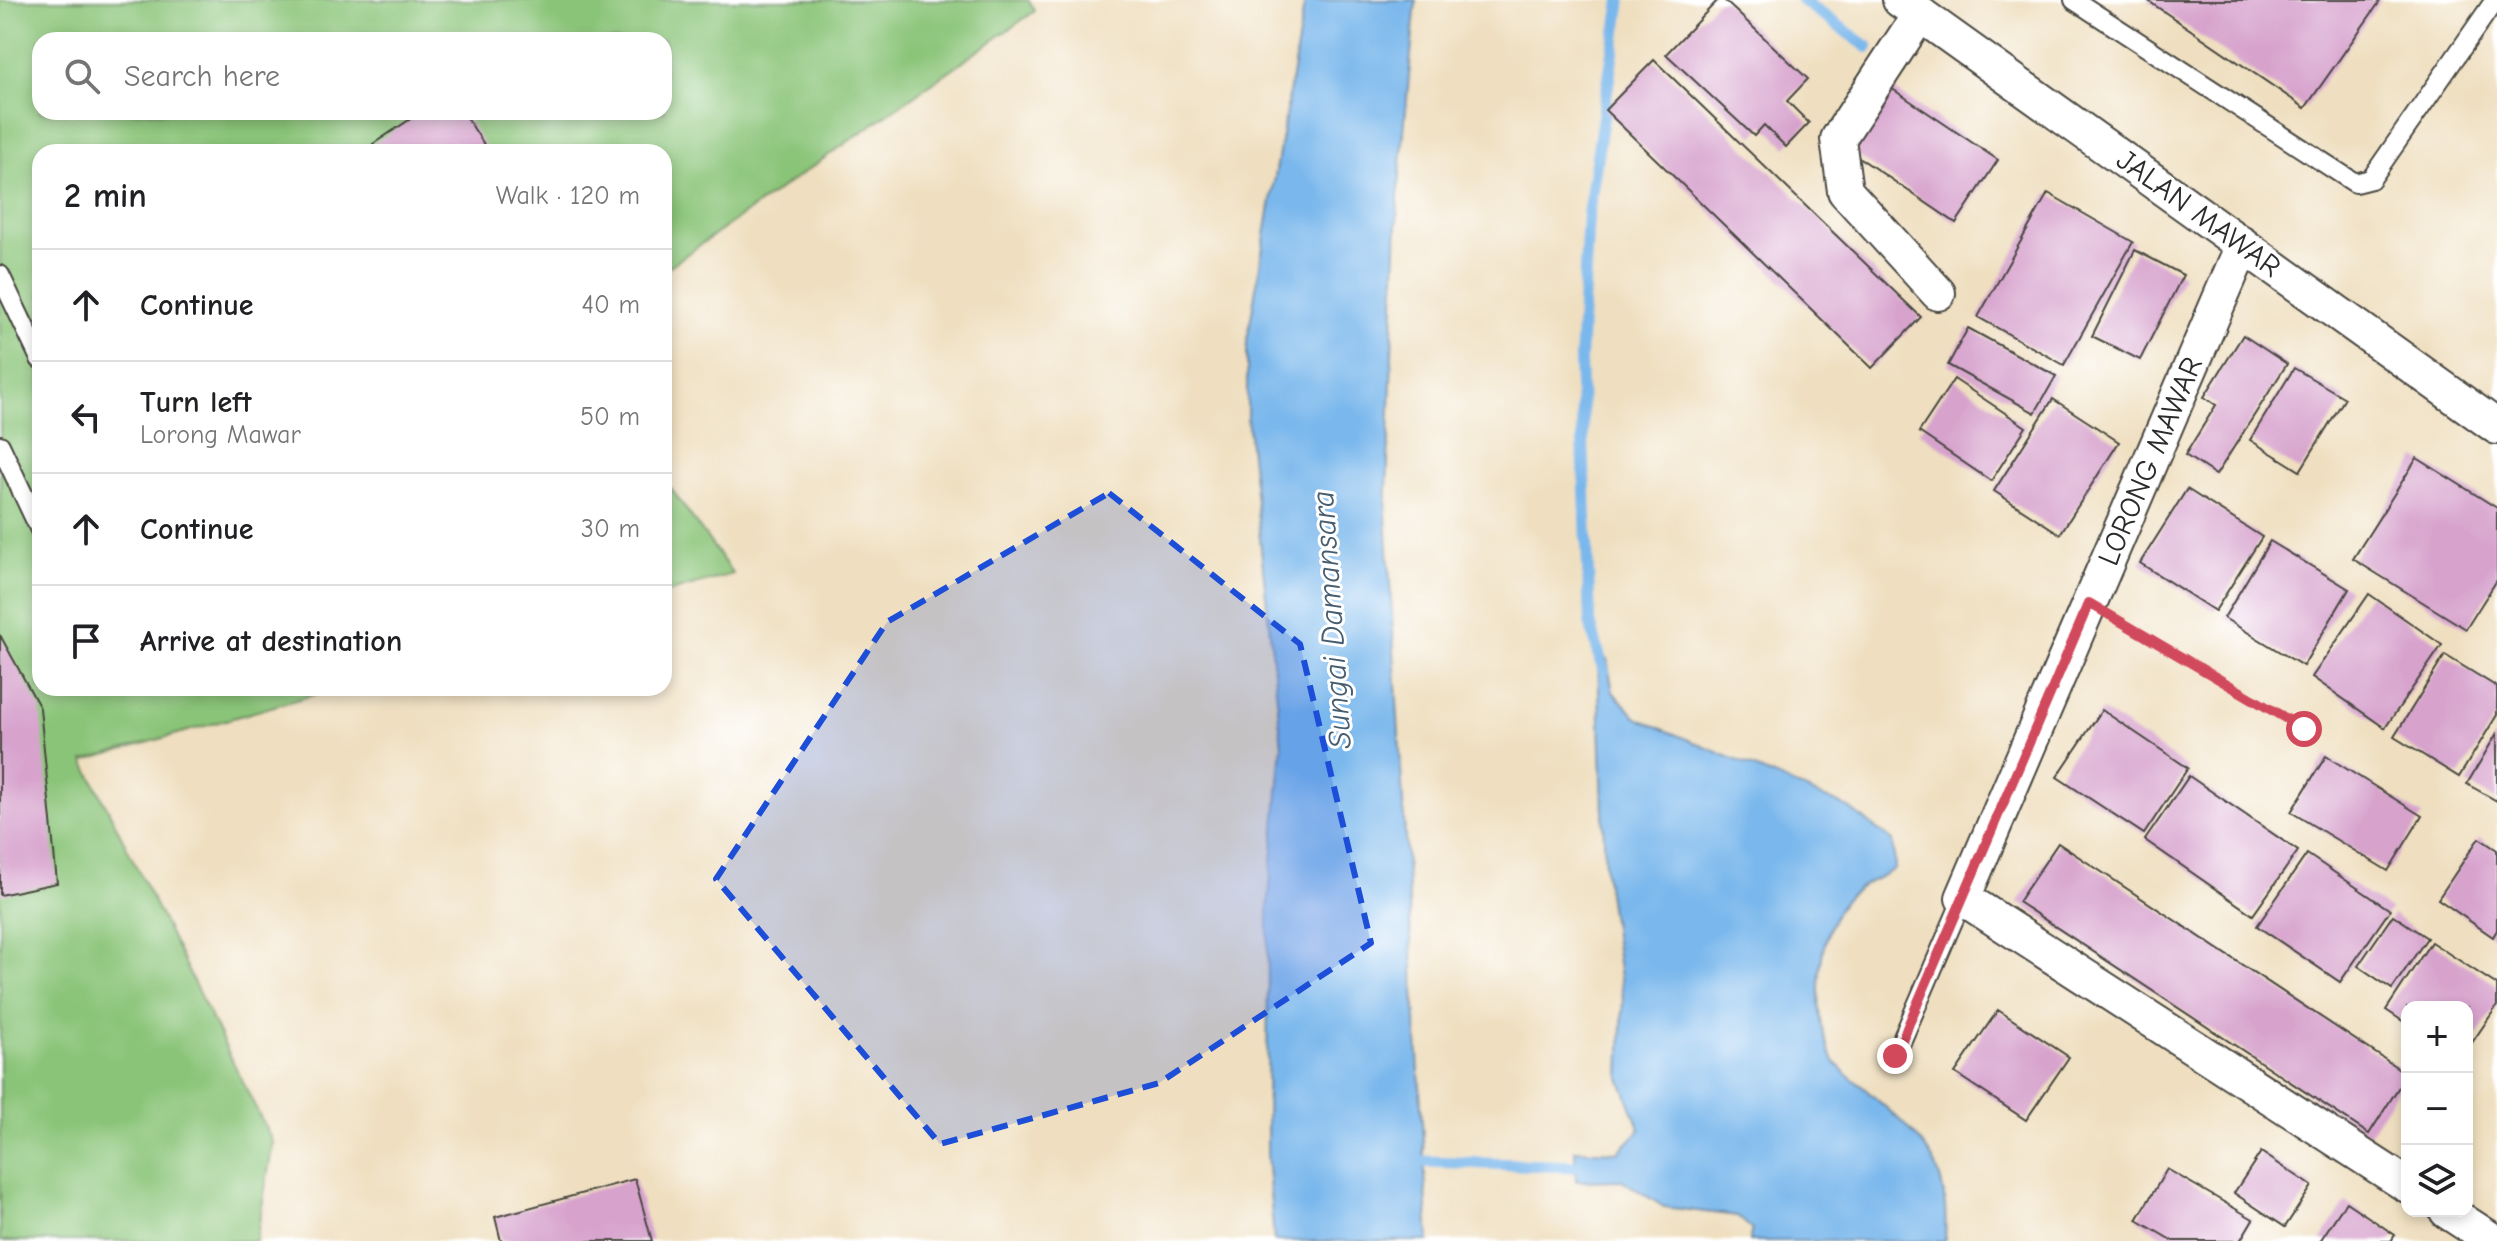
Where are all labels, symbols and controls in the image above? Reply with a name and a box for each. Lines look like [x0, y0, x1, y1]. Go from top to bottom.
search box [32, 32, 672, 120]
icon: search [60, 54, 104, 98]
text: Search here [124, 59, 280, 94]
street label: JALAN MAWAR [2110, 142, 2288, 285]
text: 2 min [64, 176, 147, 216]
text: Walk · 120 m [496, 181, 640, 211]
icon: ahead [64, 283, 108, 327]
text: Continue [140, 288, 254, 323]
text: 40 m [581, 290, 640, 320]
street label: LORONG MAWAR [2091, 352, 2210, 571]
text: Turn left [140, 385, 252, 420]
icon: left [64, 395, 108, 439]
text: 50 m [580, 402, 640, 432]
text: Lorong Mawar [140, 420, 301, 450]
water label: Sungai Damansara [1304, 490, 1359, 750]
icon: ahead [64, 507, 108, 551]
text: Continue [140, 512, 254, 547]
text: 30 m [581, 514, 640, 544]
icon: arrive [64, 619, 108, 663]
text: Arrive at destination [140, 624, 402, 659]
route start [2286, 711, 2322, 747]
map controls [2401, 1001, 2473, 1217]
button: + [2401, 1001, 2473, 1073]
route end [1877, 1038, 1913, 1074]
button: − [2401, 1073, 2473, 1145]
button: layers [2401, 1145, 2473, 1217]

